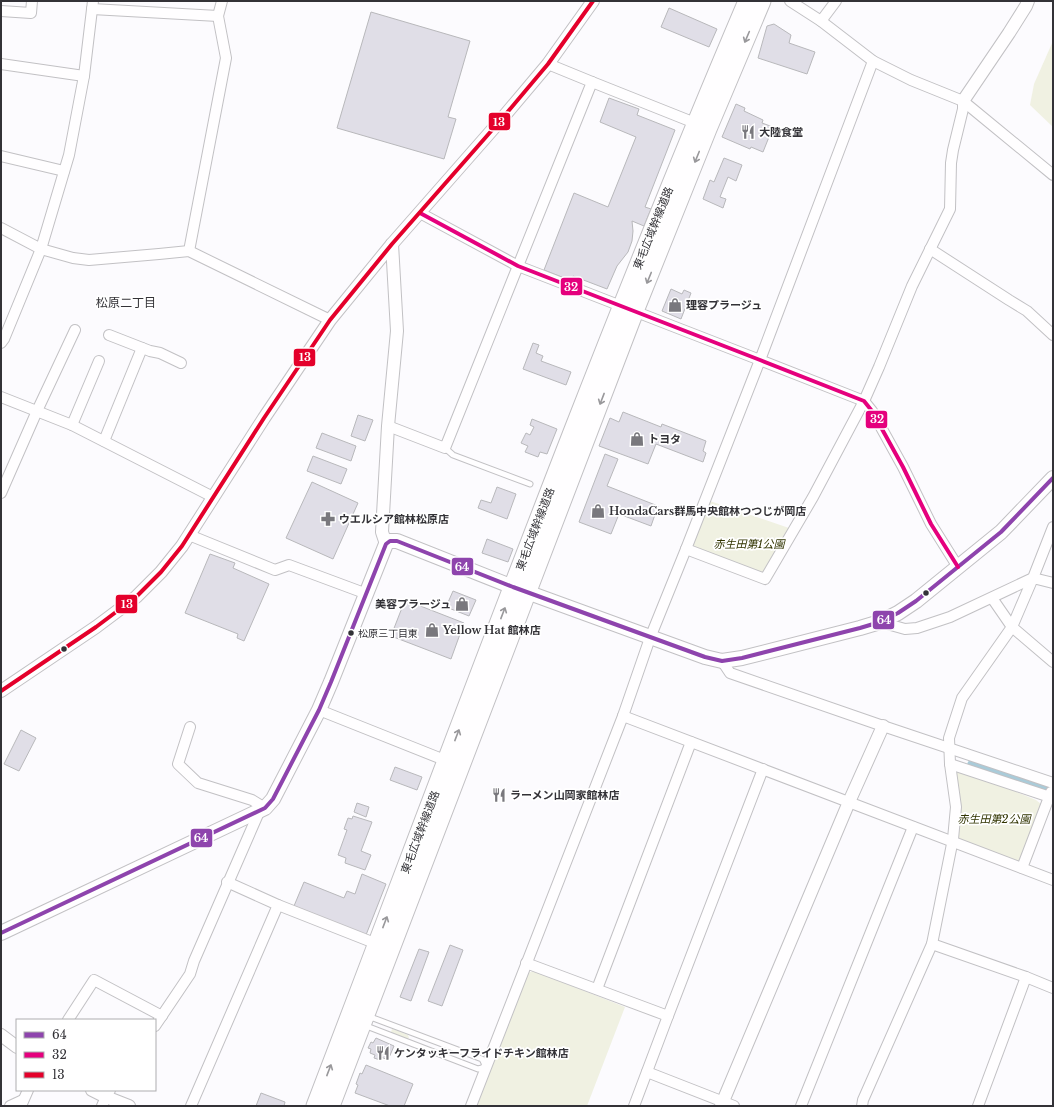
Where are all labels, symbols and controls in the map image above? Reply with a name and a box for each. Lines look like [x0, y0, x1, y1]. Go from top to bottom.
one-way arrow [742, 30, 750, 42]
line badge: 13 [488, 112, 511, 131]
text: 13 [493, 115, 505, 129]
restaurant icon: 大陸食堂 [740, 124, 756, 140]
place label: 大陸食堂 [759, 125, 803, 139]
one-way arrow [692, 151, 700, 163]
street label: 東毛広域幹線道路 [630, 185, 676, 271]
one-way arrow [644, 271, 652, 283]
line badge: 32 [560, 277, 583, 296]
text: 32 [564, 280, 578, 294]
district label: 松原二丁目 [96, 295, 156, 310]
shop icon: 理容プラージュ [667, 297, 683, 313]
place label: 理容プラージュ [686, 298, 762, 312]
line badge: 13 [293, 348, 316, 367]
text: 13 [299, 350, 311, 364]
one-way arrow [597, 393, 605, 405]
line badge: 32 [865, 410, 888, 429]
text: 32 [870, 412, 884, 426]
shop icon: トヨタ [629, 431, 645, 447]
place label: トヨタ [648, 432, 681, 446]
street label: 東毛広域幹線道路 [513, 485, 557, 573]
shop icon: HondaCars群馬中央館林つつじが岡店 [590, 503, 606, 519]
place label: HondaCars群馬中央館林つつじが岡店 [609, 504, 806, 518]
pharmacy icon: ウエルシア館林松原店 [320, 511, 336, 527]
place label: ウエルシア館林松原店 [339, 512, 449, 526]
park label: 赤生田第1公園 [713, 537, 787, 551]
line badge: 64 [451, 557, 474, 576]
text: 64 [455, 560, 469, 574]
unlabelled marker [921, 588, 931, 598]
line badge: 13 [115, 594, 138, 614]
shop icon: 美容プラージュ [454, 596, 470, 612]
text: 13 [121, 597, 133, 611]
place label: 美容プラージュ [375, 597, 451, 611]
one-way arrow [499, 608, 507, 620]
line badge: 64 [872, 610, 895, 630]
text: 64 [877, 613, 891, 627]
shop icon: Yellow Hat 館林店 [424, 622, 440, 638]
place label: Yellow Hat 館林店 [442, 623, 541, 637]
place label: 松原三丁目東 [358, 627, 418, 640]
marker: 松原三丁目東 [346, 628, 356, 638]
unlabelled marker [59, 644, 69, 654]
one-way arrow [453, 730, 461, 742]
restaurant icon: ラーメン山岡家館林店 [491, 787, 507, 803]
street label: 東毛広域幹線道路 [398, 788, 442, 876]
place label: ラーメン山岡家館林店 [510, 788, 620, 802]
park label: 赤生田第2公園 [958, 812, 1032, 826]
line badge: 64 [190, 828, 213, 848]
text: 64 [194, 831, 208, 845]
one-way arrow [382, 916, 390, 928]
legend [16, 1019, 156, 1091]
text: 64 [52, 1027, 67, 1042]
restaurant icon: ケンタッキーフライドチキン館林店 [375, 1045, 391, 1061]
place label: ケンタッキーフライドチキン館林店 [394, 1046, 569, 1060]
text: 32 [52, 1047, 67, 1062]
one-way arrow [326, 1064, 334, 1076]
text: 13 [52, 1067, 65, 1082]

